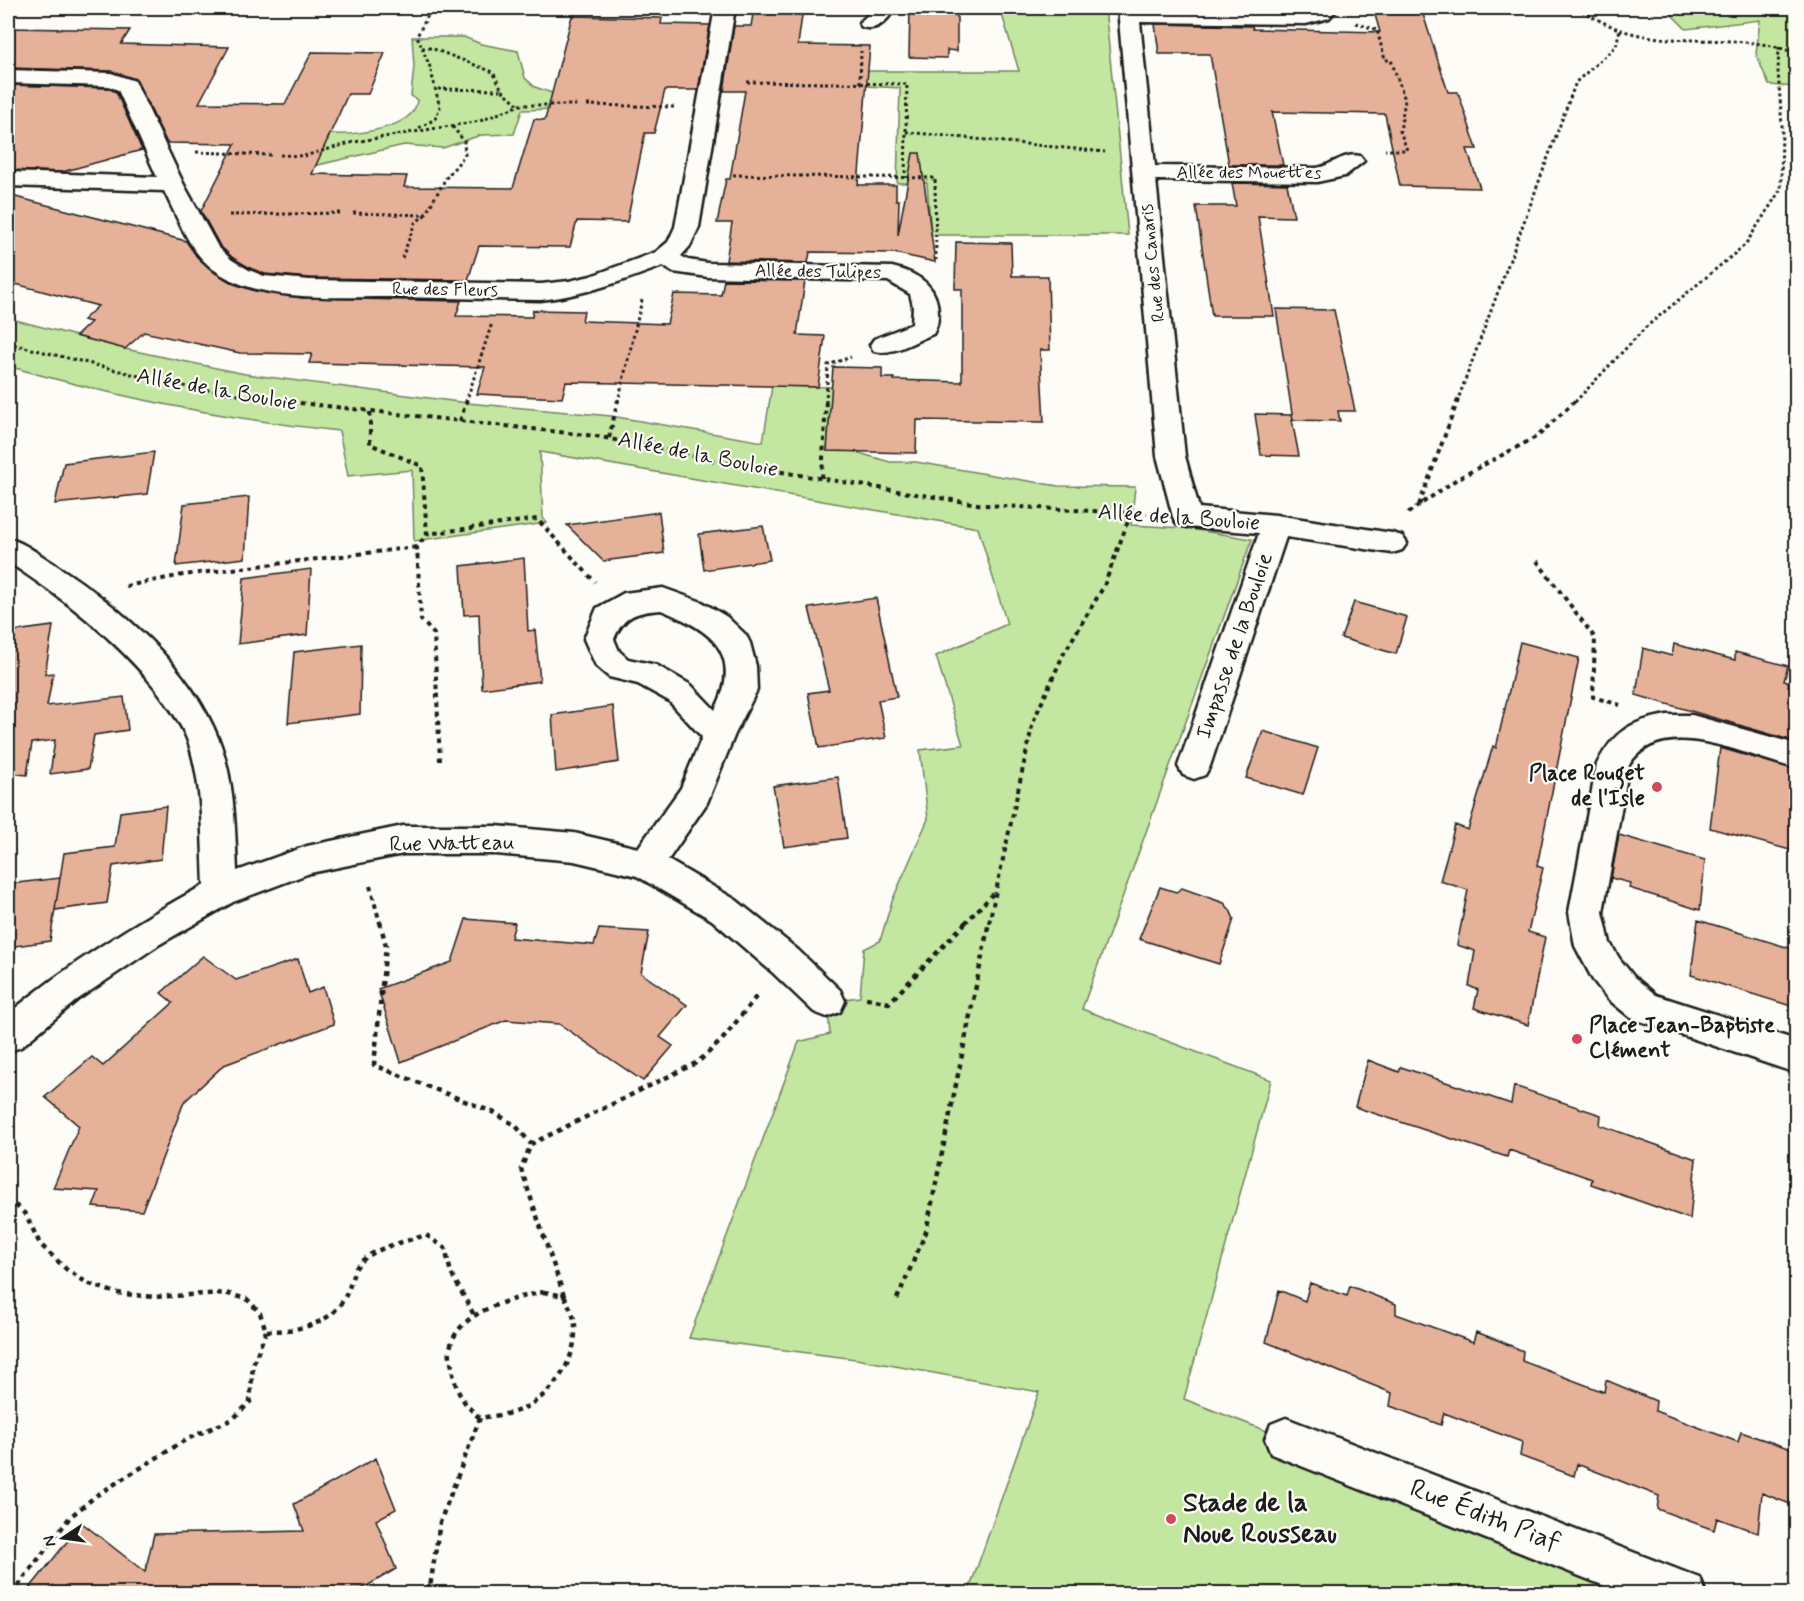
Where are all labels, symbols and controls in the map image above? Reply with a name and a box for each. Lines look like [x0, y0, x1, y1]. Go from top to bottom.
street label: Allée des Mouettes [1177, 161, 1321, 185]
street label: Rue des Canaris [1135, 203, 1171, 323]
street label: Allée des Tulipes [755, 259, 881, 285]
street label: Rue des Fleurs [392, 277, 498, 303]
street label: Allée de la Bouloie [134, 362, 300, 418]
street label: Allée de la Bouloie [615, 426, 781, 484]
street label: Allée de la Bouloie [1097, 498, 1261, 538]
street label: Impasse de la Bouloie [1190, 549, 1280, 743]
place label: Place Rouget de l'Isle [1529, 760, 1646, 813]
marker: Place Rouget de l'Isle [1650, 780, 1664, 794]
street label: Rue Watteau [389, 829, 515, 859]
place label: Place Jean-Baptiste Clément [1589, 1012, 1775, 1065]
marker: Place Jean-Baptiste Clément [1570, 1032, 1584, 1046]
street label: Rue Édith Piaf [1405, 1470, 1566, 1561]
place label: Stade de la Noue Rousseau [1183, 1486, 1337, 1552]
north arrow [33, 1508, 93, 1568]
marker: Stade de la Noue Rousseau [1164, 1512, 1178, 1526]
text: N [38, 1533, 61, 1549]

